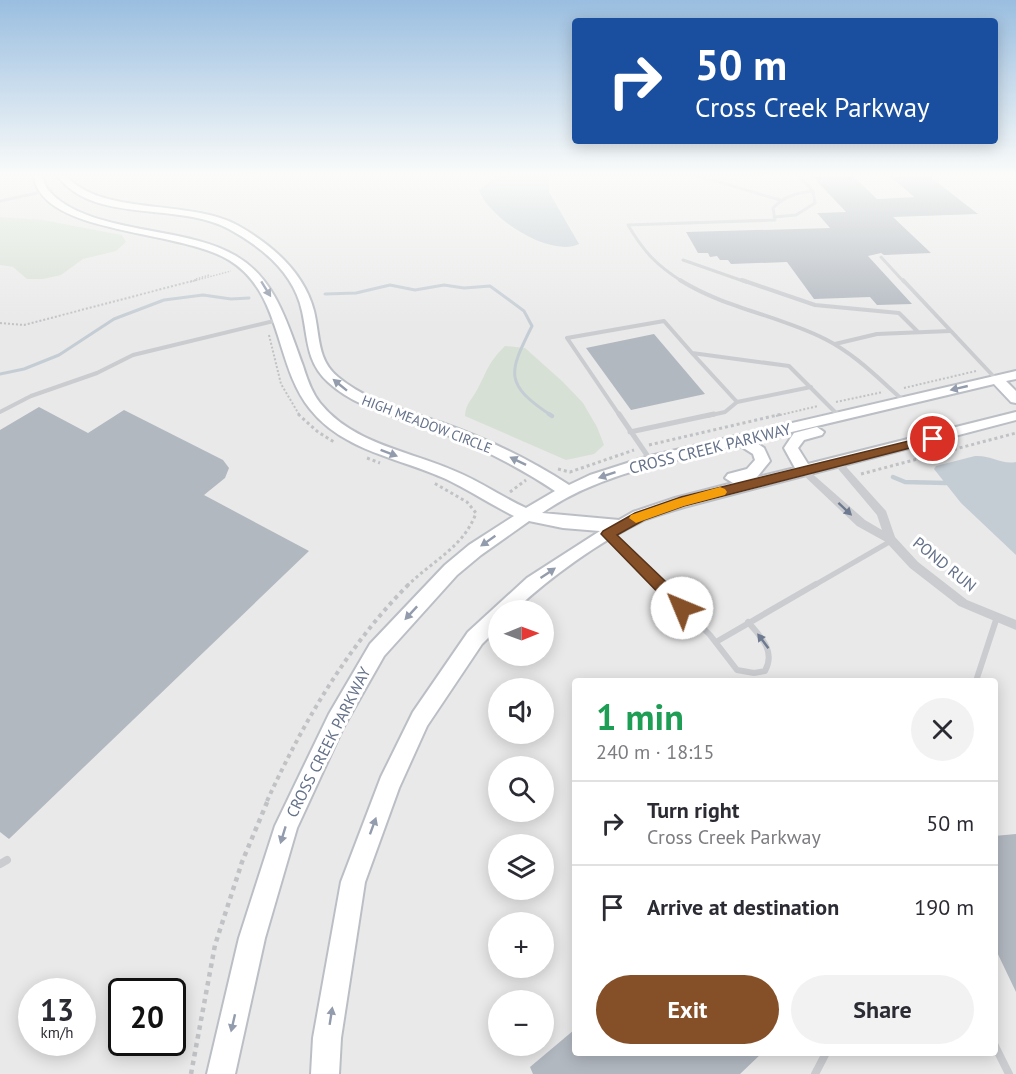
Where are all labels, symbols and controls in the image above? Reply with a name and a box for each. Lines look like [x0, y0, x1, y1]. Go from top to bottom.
text: 50 m [695, 37, 787, 92]
icon: right [596, 42, 674, 120]
text: Cross Creek Parkway [695, 90, 930, 124]
one-way arrow [260, 281, 271, 297]
one-way arrow [332, 379, 347, 391]
one-way arrow [950, 384, 968, 394]
street label: HIGH MEADOW CIRCLE [359, 391, 495, 457]
pin [907, 413, 958, 464]
street label: CROSS CREEK PARKWAY [627, 418, 793, 478]
icon: arrive [916, 422, 949, 455]
one-way arrow [380, 448, 398, 458]
one-way arrow [509, 456, 526, 466]
one-way arrow [598, 471, 616, 481]
one-way arrow [837, 502, 852, 515]
street label: POND RUN [909, 532, 981, 596]
one-way arrow [481, 535, 497, 547]
one-way arrow [540, 567, 557, 578]
position arrow [650, 576, 714, 640]
north arrow [488, 600, 554, 666]
map controls [488, 600, 554, 1056]
one-way arrow [404, 606, 418, 621]
one-way arrow [757, 633, 769, 649]
street label: CROSS CREEK PARKWAY [281, 663, 375, 821]
button: sound [488, 678, 554, 744]
text: 1 min [596, 693, 684, 740]
button: close [911, 698, 974, 761]
text: 240 m · 18:15 [596, 739, 714, 765]
button: search [488, 756, 554, 822]
text: Turn right [647, 796, 739, 824]
icon: right [596, 807, 629, 840]
text: 50 m [926, 809, 974, 837]
one-way arrow [369, 817, 379, 835]
text: Cross Creek Parkway [647, 824, 821, 850]
one-way arrow [278, 826, 287, 844]
button: layers [488, 834, 554, 900]
icon: arrive [596, 891, 629, 924]
text: Arrive at destination [647, 893, 839, 921]
text: 190 m [914, 893, 974, 921]
button: + [488, 912, 554, 978]
button: Exit [596, 975, 779, 1044]
button: Share [791, 975, 974, 1044]
speed limit sign: 20 [108, 978, 186, 1056]
text: 13 [40, 990, 74, 1029]
button: − [488, 990, 554, 1056]
one-way arrow [326, 1006, 335, 1025]
one-way arrow [228, 1014, 237, 1033]
text: km/h [41, 1023, 73, 1042]

